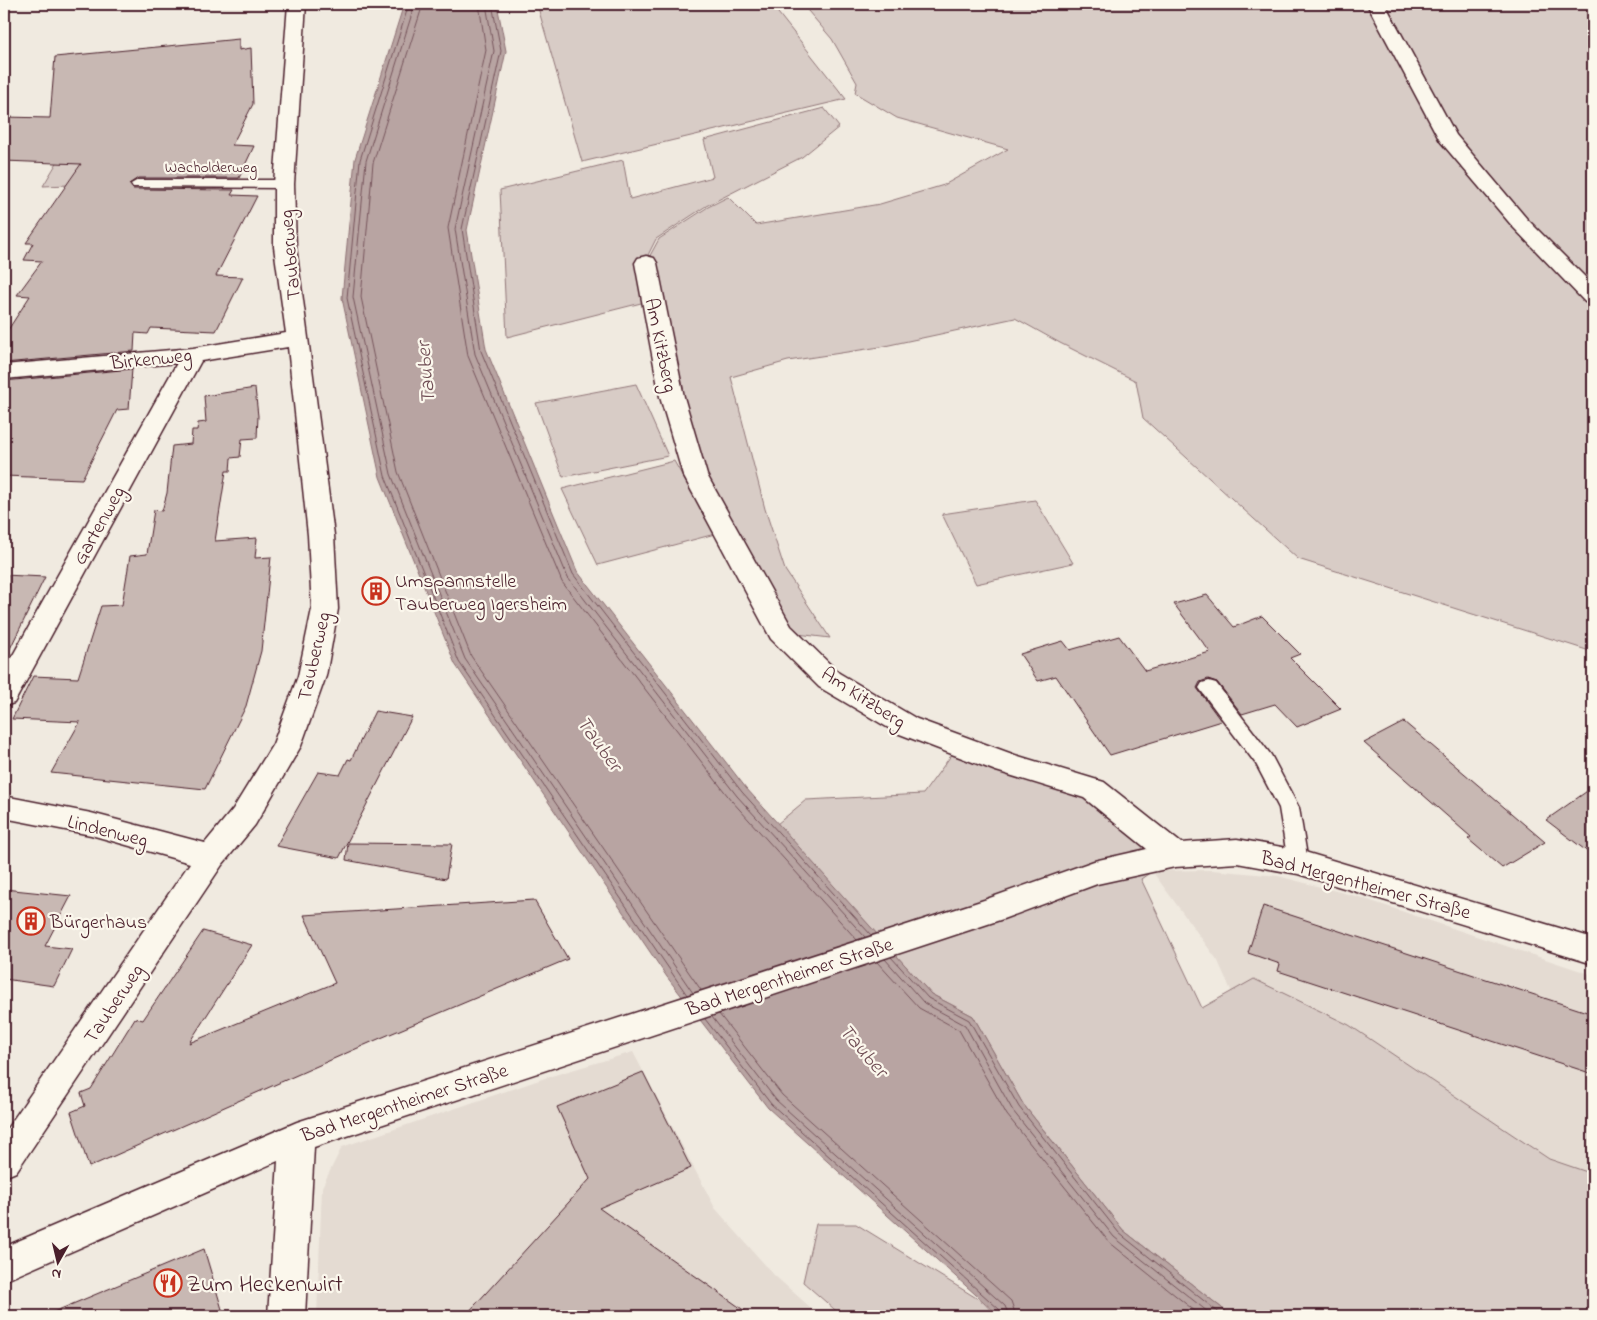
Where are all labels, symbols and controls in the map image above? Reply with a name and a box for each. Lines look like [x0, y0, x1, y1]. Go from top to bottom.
street label: Wacholderweg [165, 156, 257, 180]
street label: Tauberweg [273, 208, 311, 301]
street label: Am Kitzberg [634, 296, 684, 396]
water label: Tauber [409, 338, 445, 405]
street label: Birkenweg [108, 342, 194, 380]
street label: Gartenweg [67, 481, 135, 571]
place label: Umspannstelle Tauberweg Igersheim [395, 568, 567, 621]
building icon: Umspannstelle Tauberweg Igersheim [361, 576, 391, 606]
street label: Tauberweg [291, 609, 341, 704]
street label: Am Kitzberg [814, 661, 911, 738]
water label: Tauber [568, 710, 630, 780]
street label: Lindenweg [64, 808, 151, 857]
street label: Bad Mergentheimer Straße [1256, 844, 1473, 929]
building icon: Bürgerhaus [16, 906, 46, 936]
place label: Bürgerhaus [49, 909, 147, 939]
street label: Bad Mergentheimer Straße [682, 931, 897, 1027]
street label: Tauberweg [78, 959, 153, 1051]
water label: Tauber [831, 1018, 896, 1087]
street label: Bad Mergentheimer Straße [297, 1057, 512, 1153]
north arrow [32, 1238, 82, 1288]
text: N [50, 1262, 63, 1284]
restaurant icon: Zum Heckenwirt [153, 1268, 183, 1298]
place label: Zum Heckenwirt [187, 1268, 343, 1303]

